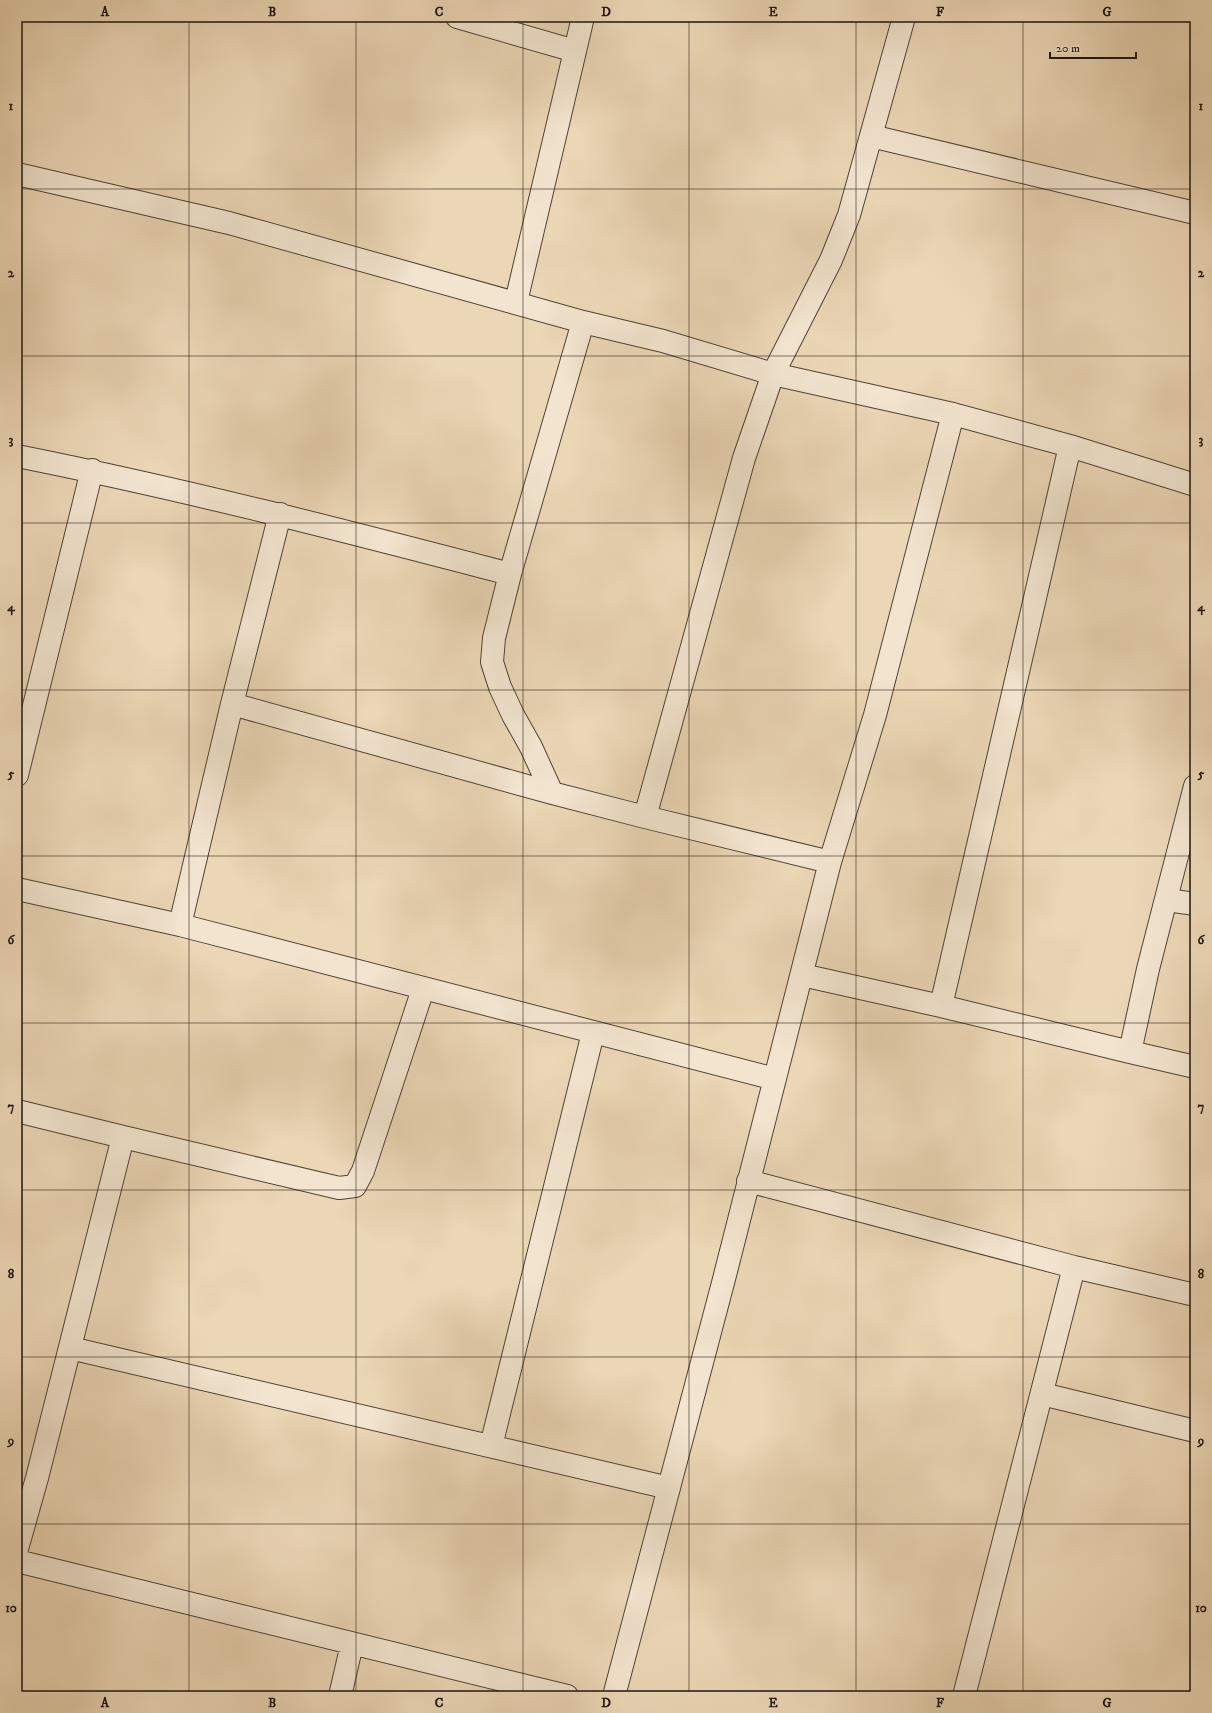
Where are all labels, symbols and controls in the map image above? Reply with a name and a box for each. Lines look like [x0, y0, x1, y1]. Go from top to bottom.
text: A [100, 4, 110, 20]
text: B [268, 4, 276, 20]
text: C [435, 4, 444, 20]
text: D [601, 4, 611, 20]
text: E [768, 4, 778, 20]
text: F [936, 4, 945, 20]
text: G [1102, 4, 1112, 20]
scale bar [1050, 34, 1136, 60]
text: 20 m [1056, 41, 1080, 56]
text: 1 [9, 98, 14, 114]
text: 1 [1199, 98, 1204, 114]
text: 2 [8, 265, 15, 281]
text: 2 [1198, 265, 1205, 281]
text: 3 [9, 432, 14, 448]
text: 3 [1199, 432, 1204, 448]
text: 4 [6, 599, 15, 616]
text: 4 [1196, 599, 1205, 616]
text: 5 [7, 766, 15, 782]
text: 5 [1197, 766, 1205, 782]
text: 6 [8, 932, 16, 948]
text: 6 [1198, 932, 1206, 948]
text: 7 [8, 1099, 15, 1115]
text: 7 [1198, 1099, 1205, 1115]
text: 8 [8, 1266, 15, 1282]
text: 8 [1198, 1266, 1205, 1282]
text: 9 [7, 1433, 14, 1449]
text: 9 [1197, 1433, 1204, 1449]
text: 10 [5, 1600, 17, 1616]
text: 10 [1195, 1600, 1207, 1616]
text: A [100, 1695, 110, 1711]
text: B [268, 1695, 276, 1711]
text: C [435, 1695, 444, 1711]
text: D [601, 1695, 611, 1711]
text: E [768, 1695, 778, 1711]
text: F [936, 1695, 945, 1711]
text: G [1102, 1695, 1112, 1711]

